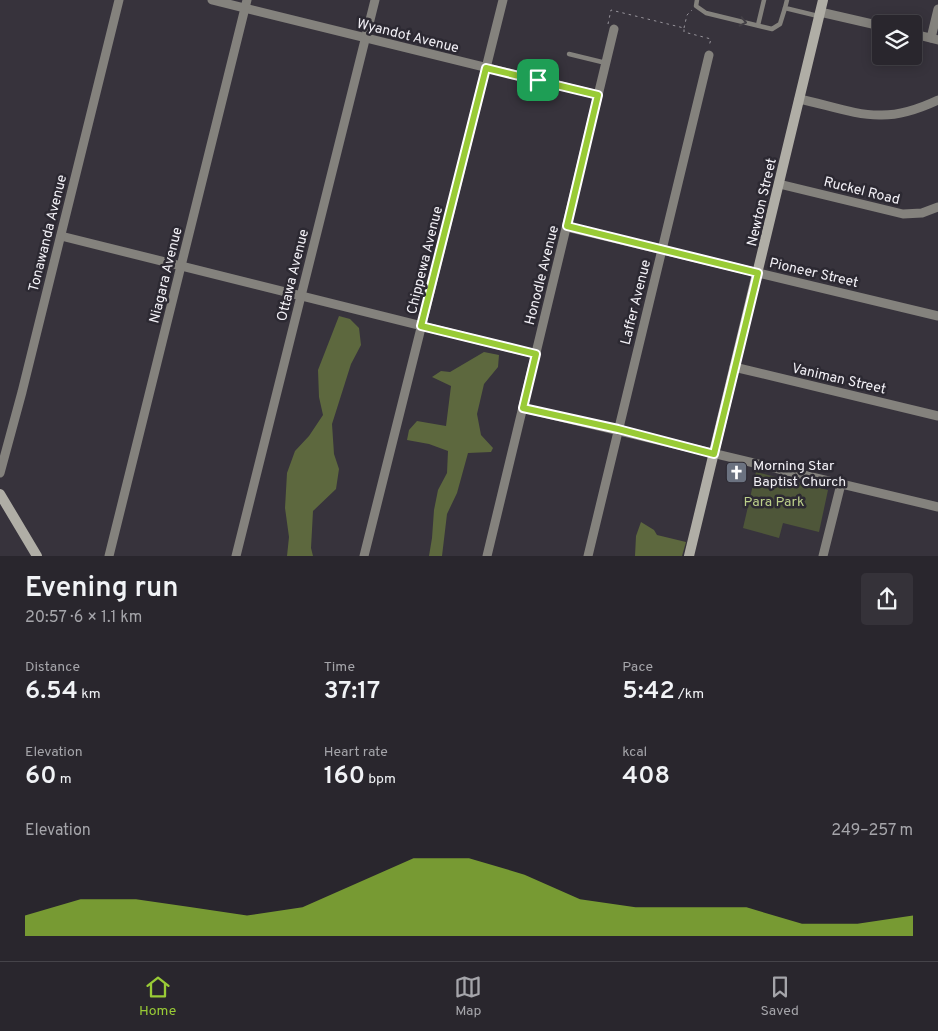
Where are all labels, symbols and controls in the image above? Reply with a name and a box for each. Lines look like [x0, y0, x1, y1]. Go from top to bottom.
map controls [872, 15, 922, 65]
button: layers [872, 15, 922, 65]
street label: Wyandot Avenue [355, 16, 461, 57]
one-way arrow [739, 16, 748, 27]
pin [517, 59, 559, 101]
icon: arrive [524, 66, 552, 94]
street label: Newton Street [744, 157, 781, 248]
street label: Tonawanda Avenue [26, 173, 71, 294]
street label: Ruckel Road [822, 174, 901, 209]
street label: Chippewa Avenue [404, 205, 447, 316]
street label: Honodle Avenue [522, 224, 563, 327]
street label: Niagara Avenue [146, 225, 187, 325]
street label: Ottawa Avenue [274, 227, 313, 323]
street label: Pioneer Street [767, 255, 860, 292]
street label: Laffer Avenue [618, 258, 655, 347]
street label: Vaniman Street [790, 360, 888, 399]
place label: Morning Star Baptist Church [753, 458, 846, 491]
church icon: Morning Star Baptist Church [725, 461, 749, 485]
park label: Para Park [744, 494, 804, 511]
text: Evening run [25, 571, 179, 607]
button: share [861, 573, 913, 625]
text: 20:57 · 6 × 1.1 km [25, 608, 142, 628]
text: Distance [25, 659, 80, 676]
text: Time [324, 659, 355, 676]
text: Pace [622, 659, 653, 676]
text: 6.54 [25, 676, 78, 708]
text: 37:17 [324, 676, 380, 708]
text: 5:42 [622, 676, 675, 708]
text: km [78, 686, 101, 703]
text: /km [675, 686, 704, 703]
text: Elevation [25, 744, 83, 761]
text: Heart rate [324, 744, 388, 761]
text: kcal [622, 744, 647, 761]
text: 60 [25, 761, 57, 793]
text: 160 [324, 761, 365, 793]
text: 408 [622, 761, 670, 793]
text: m [57, 771, 72, 788]
text: bpm [365, 771, 396, 788]
text: Elevation [25, 821, 91, 841]
text: 249–257 m [831, 821, 913, 841]
tab: Home [139, 973, 176, 1020]
tab: Map [454, 973, 482, 1020]
tab: Saved [760, 973, 799, 1020]

